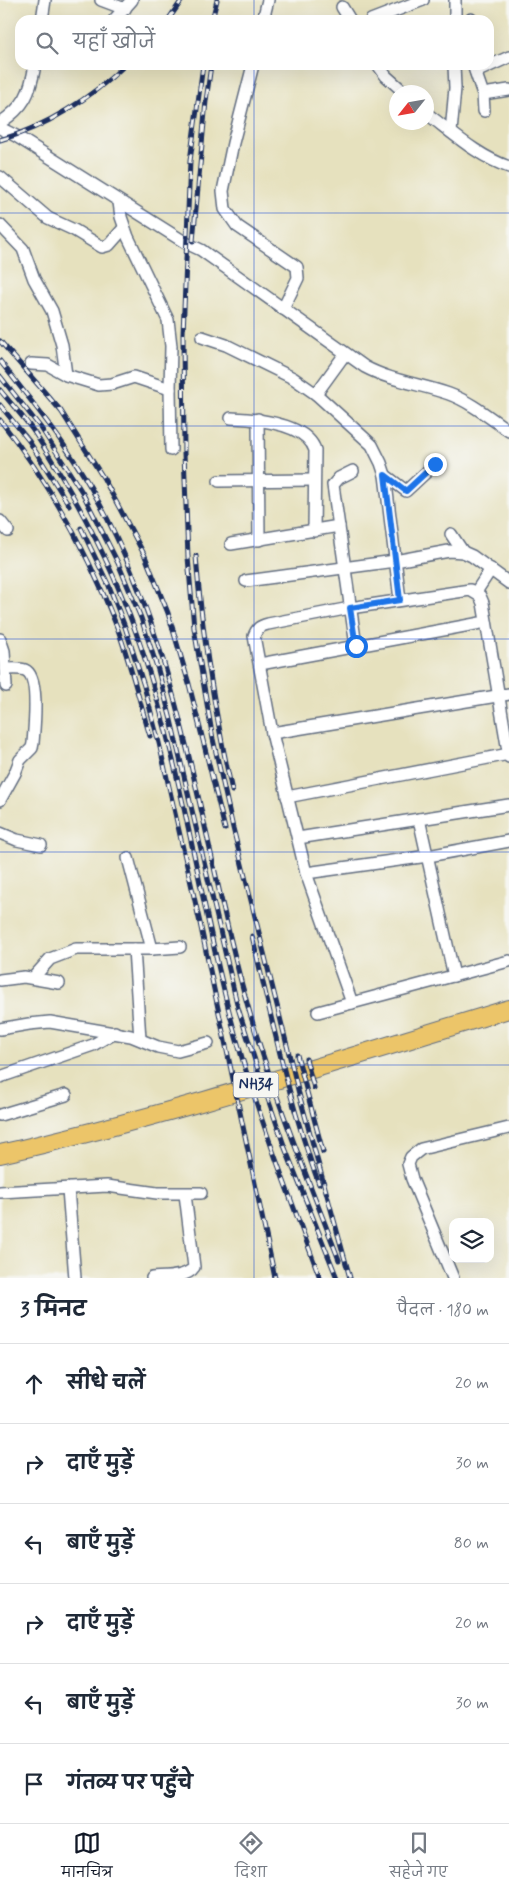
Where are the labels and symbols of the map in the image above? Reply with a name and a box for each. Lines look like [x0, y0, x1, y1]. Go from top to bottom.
north arrow [389, 85, 434, 130]
route end [424, 453, 447, 476]
route start [345, 635, 368, 658]
road number: NH34 [234, 1072, 278, 1098]

